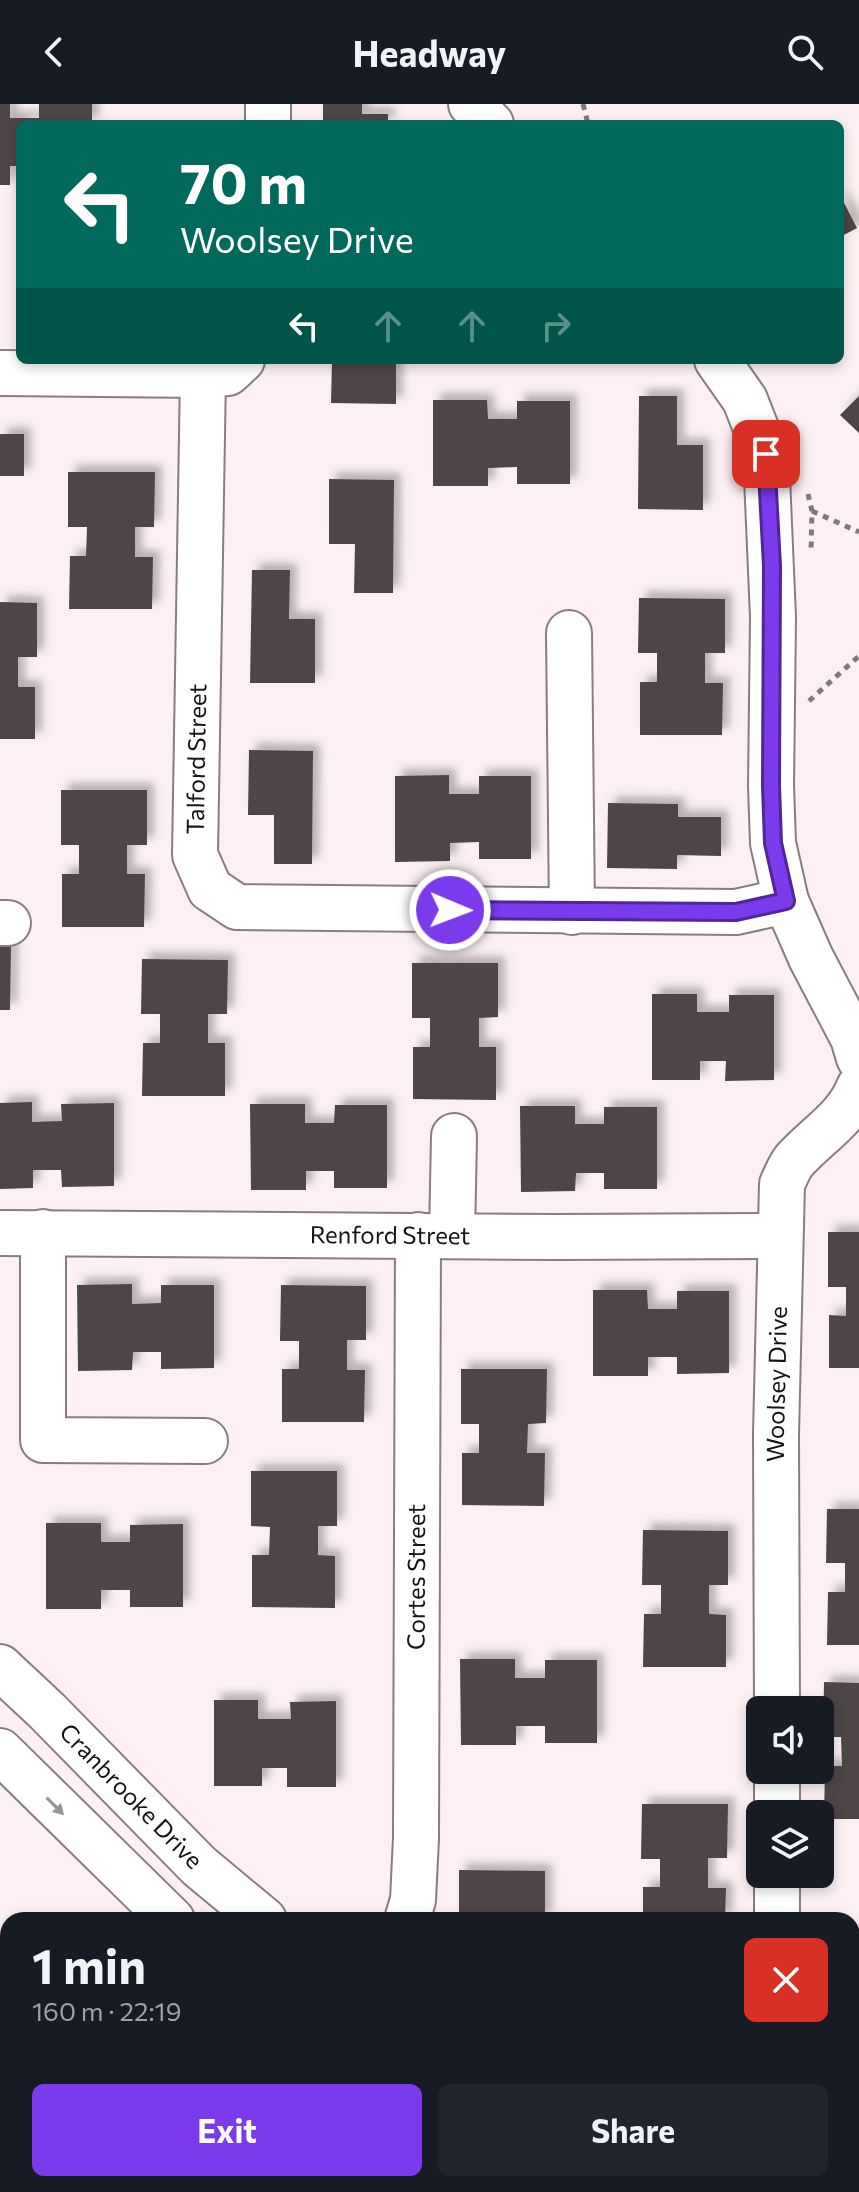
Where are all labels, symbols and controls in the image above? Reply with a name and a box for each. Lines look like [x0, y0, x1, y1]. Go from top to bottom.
icon: back [32, 30, 76, 74]
text: Headway [353, 30, 506, 74]
icon: search [783, 30, 827, 74]
text: 70 m [180, 147, 307, 216]
icon: left [48, 152, 152, 256]
text: Woolsey Drive [180, 216, 414, 260]
icon: left [282, 304, 326, 348]
icon: ahead [366, 304, 410, 348]
icon: ahead [450, 304, 494, 348]
icon: right [534, 304, 578, 348]
pin [732, 420, 800, 488]
icon: arrive [744, 432, 788, 476]
street label: Talford Street [180, 683, 211, 835]
position arrow [408, 868, 492, 952]
street label: Renford Street [310, 1219, 471, 1249]
street label: Woolsey Drive [760, 1306, 792, 1462]
street label: Cortes Street [401, 1504, 430, 1650]
map controls [746, 1696, 834, 1888]
button: sound [746, 1696, 834, 1784]
street label: Cranbrooke Drive [54, 1717, 209, 1874]
one-way arrow [45, 1796, 64, 1815]
button: layers [746, 1800, 834, 1888]
text: 1 min [32, 1935, 146, 1994]
button: close [744, 1938, 828, 2022]
text: 160 m · 22:19 [32, 1995, 182, 2026]
button: Exit [32, 2084, 422, 2176]
button: Share [438, 2084, 828, 2176]

